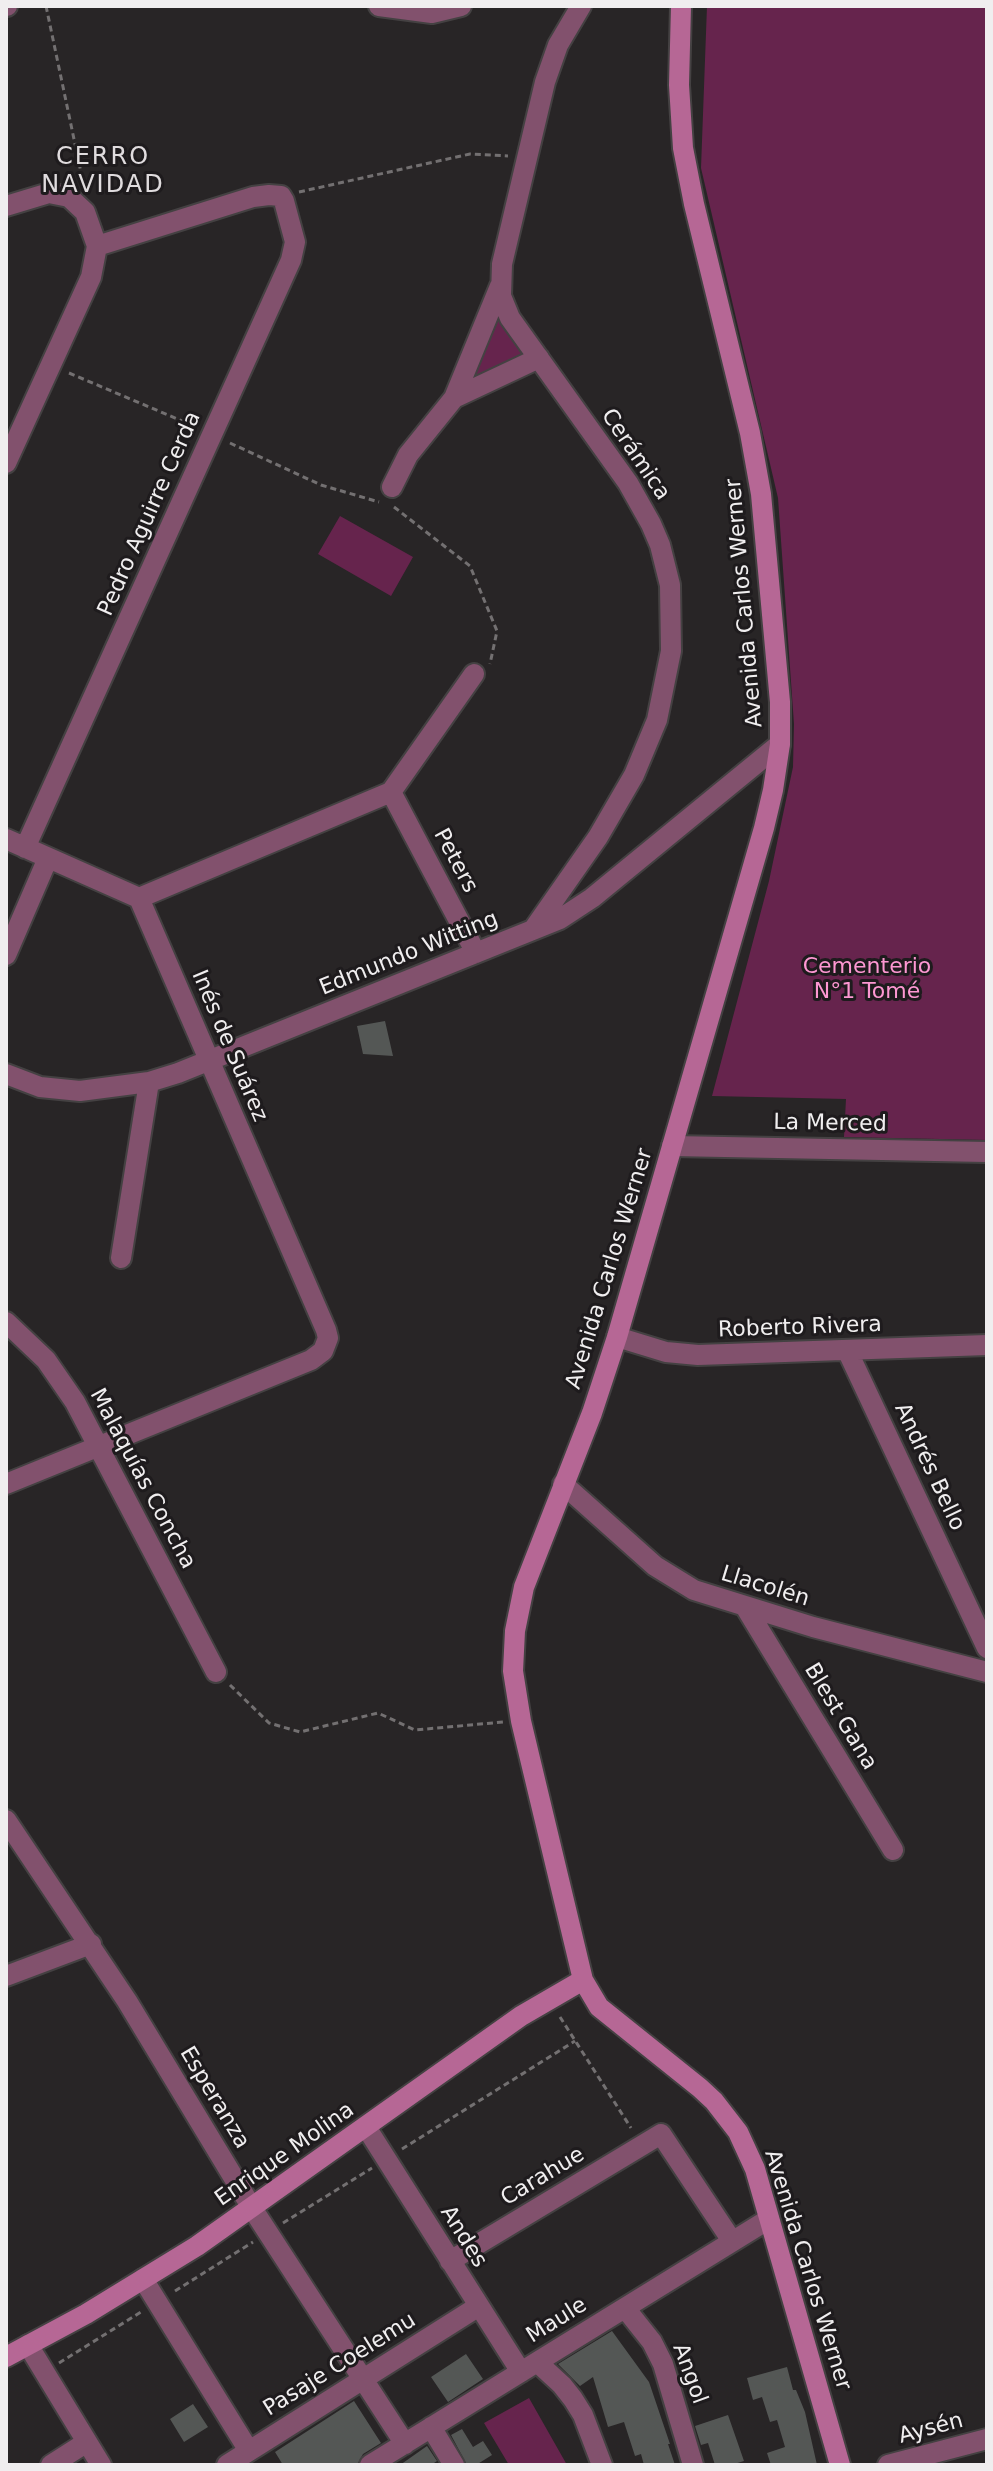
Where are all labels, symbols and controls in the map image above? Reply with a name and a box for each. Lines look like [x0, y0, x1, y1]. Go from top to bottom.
district label: CERRO NAVIDAD [41, 144, 165, 200]
street label: Cerámica [595, 404, 675, 506]
street label: Pedro Aguirre Cerda [93, 408, 207, 620]
street label: Avenida Carlos Werner [721, 477, 769, 729]
street label: Peters [427, 824, 483, 898]
street label: Edmundo Witting [316, 906, 502, 1002]
park label: Cementerio N°1 Tomé [803, 954, 931, 1006]
street label: Inés de Suárez [185, 966, 273, 1126]
street label: La Merced [773, 1110, 887, 1138]
street label: Avenida Carlos Werner [561, 1146, 659, 1392]
street label: Roberto Rivera [718, 1312, 882, 1344]
street label: Malaquías Concha [83, 1384, 201, 1574]
street label: Andrés Bello [888, 1399, 970, 1535]
street label: Llacolén [718, 1561, 812, 1613]
street label: Blest Gana [798, 1659, 882, 1775]
street label: Esperanza [173, 2042, 255, 2154]
street label: Enrique Molina [210, 2097, 360, 2213]
street label: Carahue [496, 2142, 590, 2212]
street label: Avenida Carlos Werner [758, 2147, 856, 2393]
street label: Andes [434, 2201, 492, 2273]
street label: Maule [522, 2292, 592, 2350]
street label: Pasaje Coelemu [259, 2308, 421, 2422]
street label: Angol [666, 2340, 712, 2408]
street label: Aysén [896, 2408, 966, 2450]

